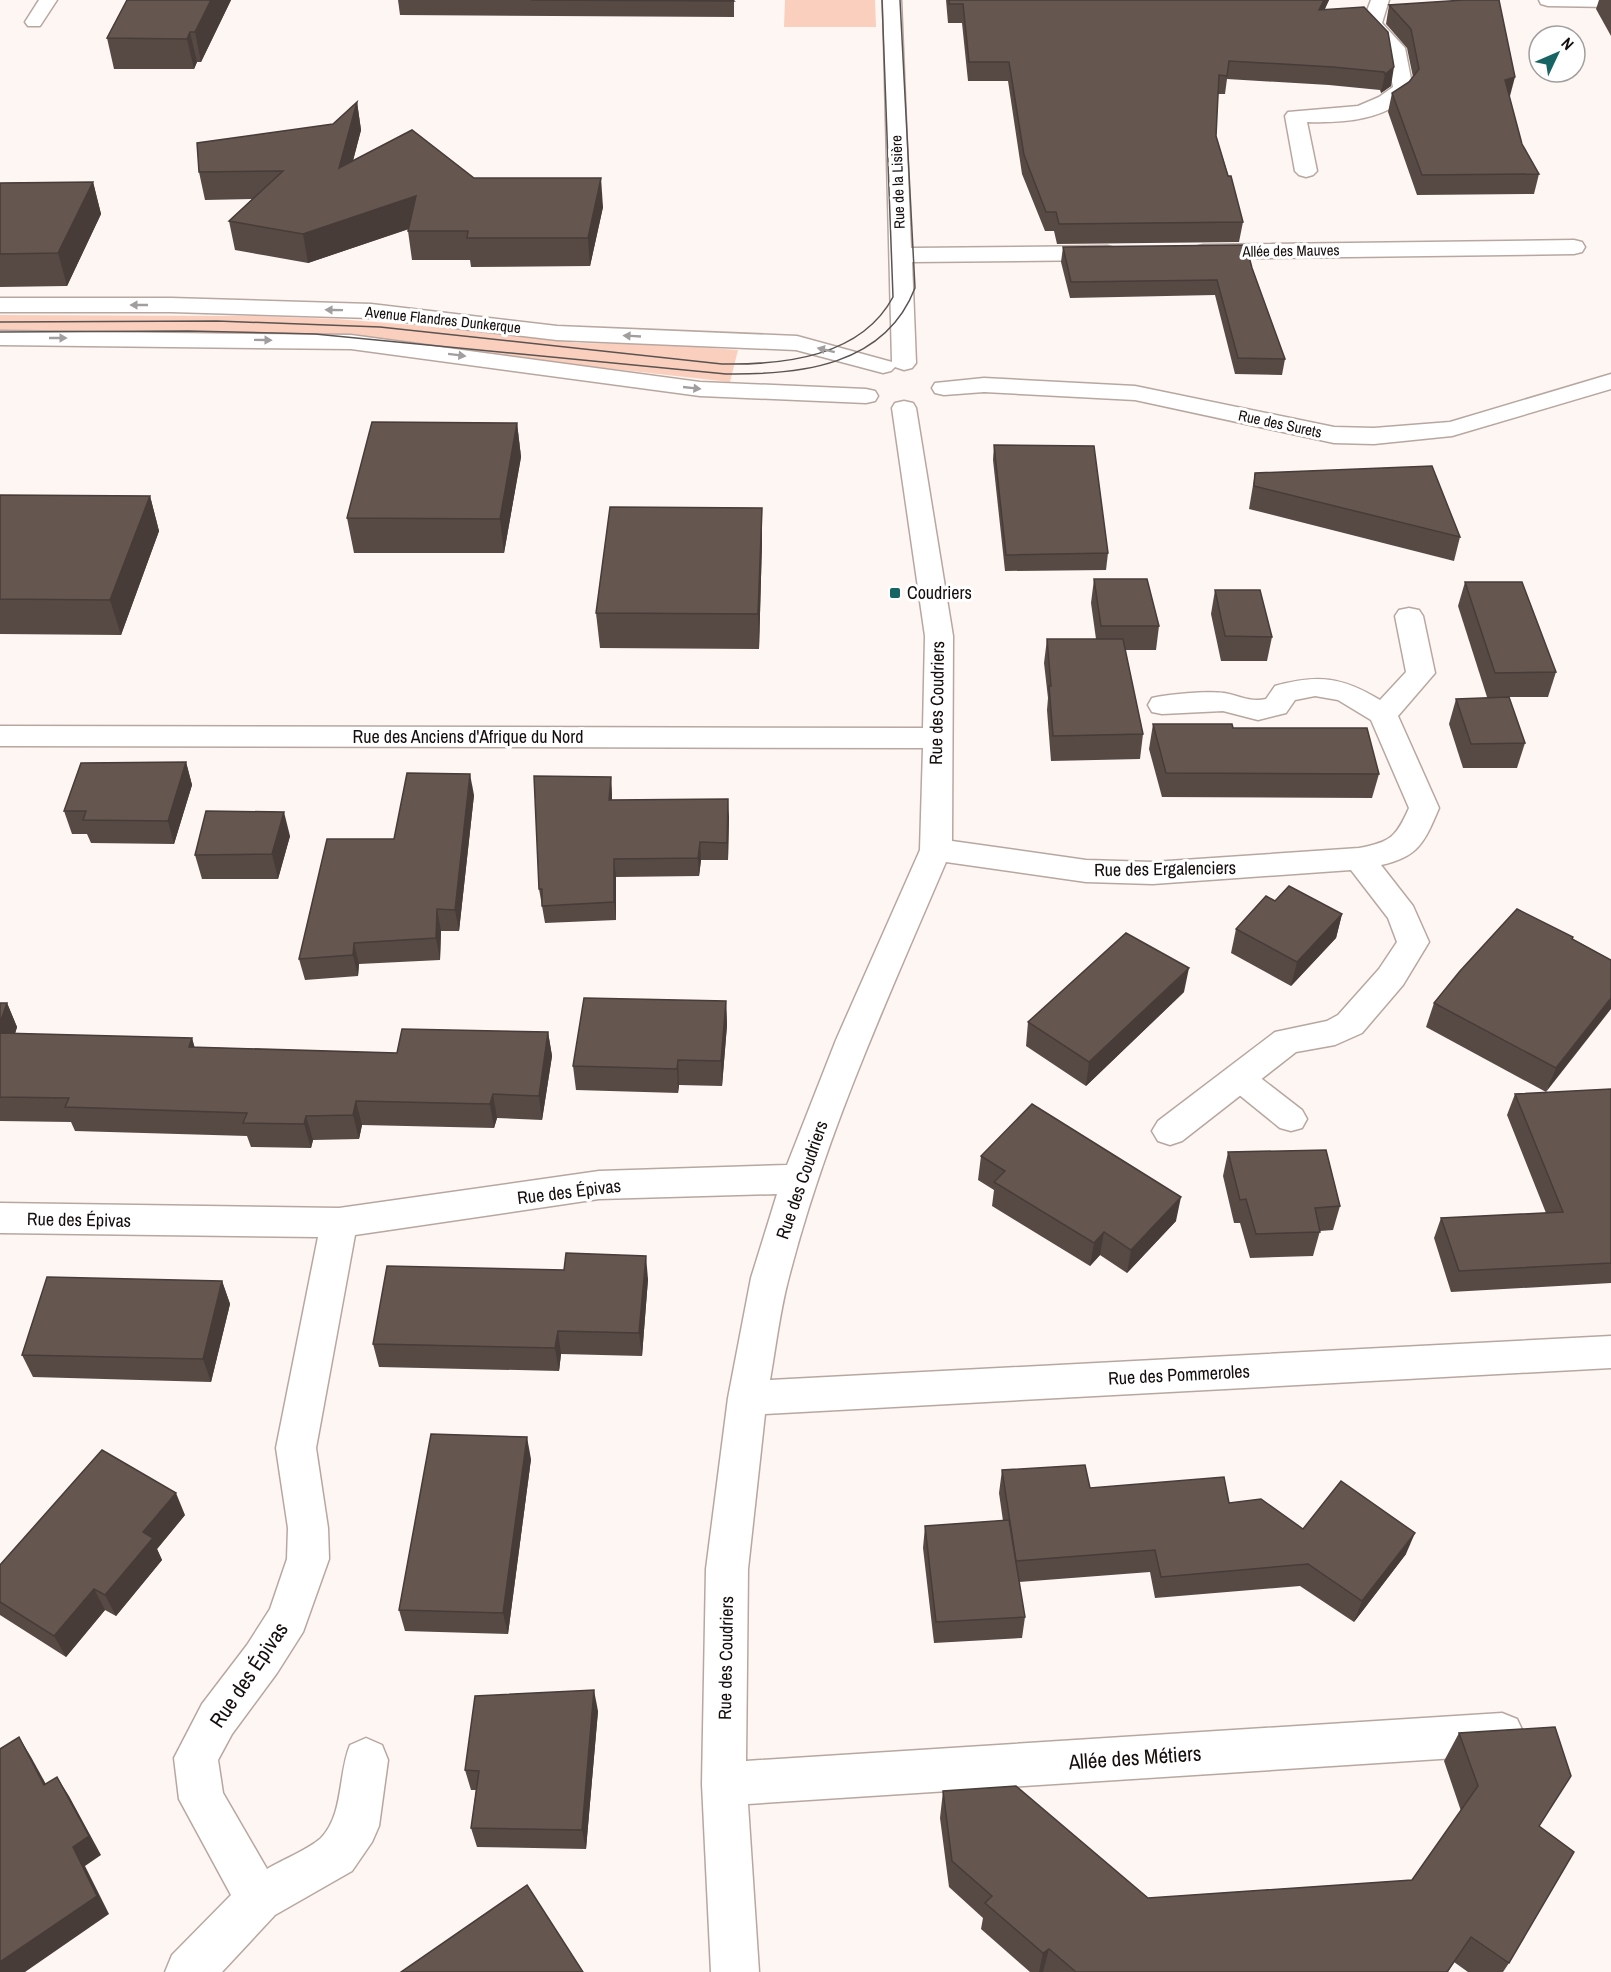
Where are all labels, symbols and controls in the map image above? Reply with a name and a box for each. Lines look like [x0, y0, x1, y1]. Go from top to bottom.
north arrow [1527, 24, 1587, 84]
text: N [1557, 33, 1579, 55]
street label: Rue de la Lisière [885, 135, 910, 229]
street label: Allée des Mauves [1241, 239, 1340, 262]
one-way arrow [129, 300, 148, 310]
street label: Avenue Flandres Dunkerque [363, 301, 522, 338]
one-way arrow [324, 305, 343, 315]
one-way arrow [623, 332, 642, 341]
one-way arrow [49, 333, 68, 343]
one-way arrow [254, 336, 273, 345]
one-way arrow [817, 345, 836, 355]
one-way arrow [448, 351, 467, 360]
one-way arrow [682, 383, 701, 393]
street label: Rue des Surets [1236, 404, 1324, 443]
place label: Coudriers [907, 580, 972, 605]
marker: Coudriers [888, 586, 902, 600]
street label: Rue des Coudriers [923, 641, 950, 765]
street label: Rue des Anciens d'Afrique du Nord [353, 724, 583, 749]
street label: Rue des Ergalenciers [1094, 855, 1236, 882]
street label: Rue des Coudriers [770, 1117, 834, 1242]
street label: Rue des Épivas [516, 1173, 622, 1210]
street label: Rue des Épivas [27, 1206, 131, 1233]
street label: Rue des Pommeroles [1107, 1358, 1250, 1391]
street label: Rue des Coudriers [712, 1596, 739, 1720]
street label: Rue des Épivas [203, 1616, 295, 1733]
street label: Allée des Métiers [1067, 1738, 1202, 1777]

